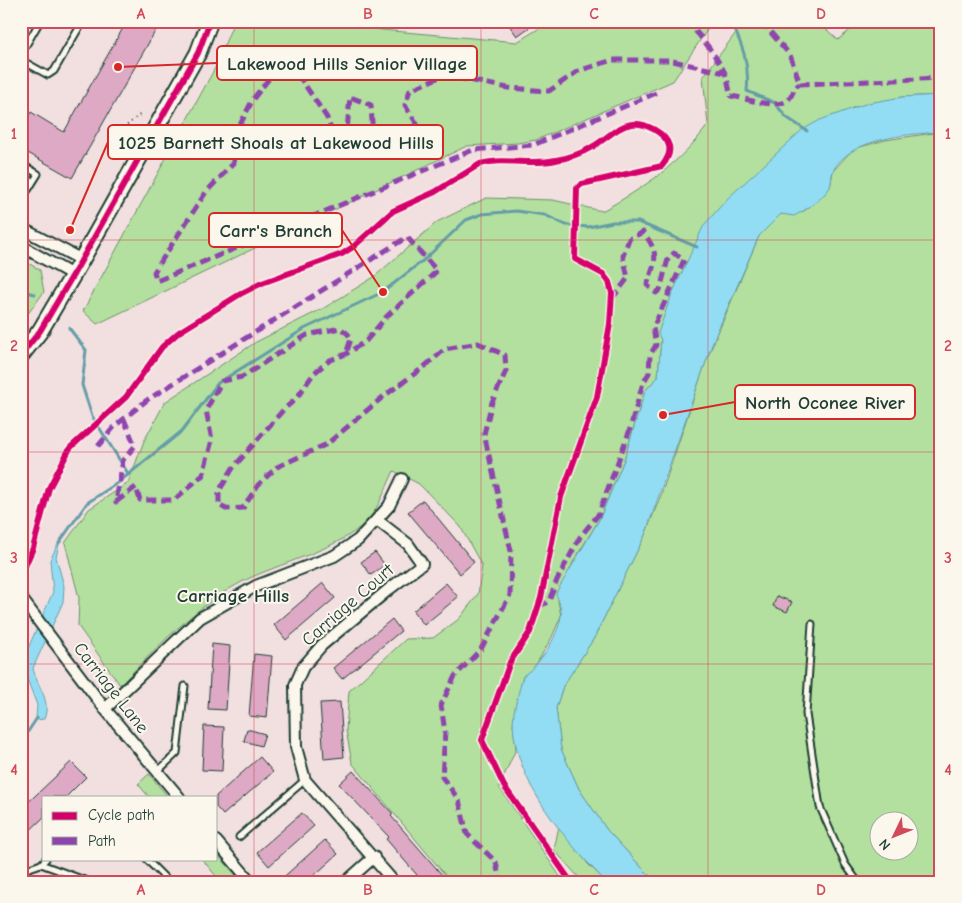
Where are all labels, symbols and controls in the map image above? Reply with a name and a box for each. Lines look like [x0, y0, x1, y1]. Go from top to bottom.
text: A [137, 5, 146, 23]
text: B [363, 5, 373, 23]
text: C [589, 5, 599, 23]
text: D [816, 5, 826, 23]
callout: Lakewood Hills Senior Village [217, 46, 477, 80]
text: Lakewood Hills Senior Village [227, 53, 467, 75]
text: 1 [11, 125, 17, 143]
callout: 1025 Barnett Shoals at Lakewood Hills [108, 125, 443, 159]
text: 1 [945, 125, 951, 143]
text: 1025 Barnett Shoals at Lakewood Hills [118, 132, 434, 154]
callout: Carr's Branch [209, 213, 342, 247]
text: Carr's Branch [220, 220, 332, 242]
text: 2 [10, 337, 18, 355]
text: 2 [944, 337, 952, 355]
callout: North Oconee River [735, 385, 915, 419]
text: North Oconee River [745, 392, 905, 414]
text: 3 [10, 549, 18, 567]
text: 3 [944, 549, 952, 567]
street label: Carriage Court [298, 559, 399, 651]
district label: Carriage Hills [177, 585, 289, 607]
street label: Carriage Lane [69, 638, 153, 738]
text: 4 [10, 761, 18, 779]
text: 4 [944, 761, 952, 779]
legend [42, 796, 218, 860]
text: Cycle path [88, 806, 155, 824]
north arrow [870, 810, 920, 860]
text: Path [88, 832, 116, 850]
text: N [876, 835, 894, 854]
text: A [137, 881, 146, 899]
text: B [363, 881, 373, 899]
text: C [589, 881, 599, 899]
text: D [816, 881, 826, 899]

